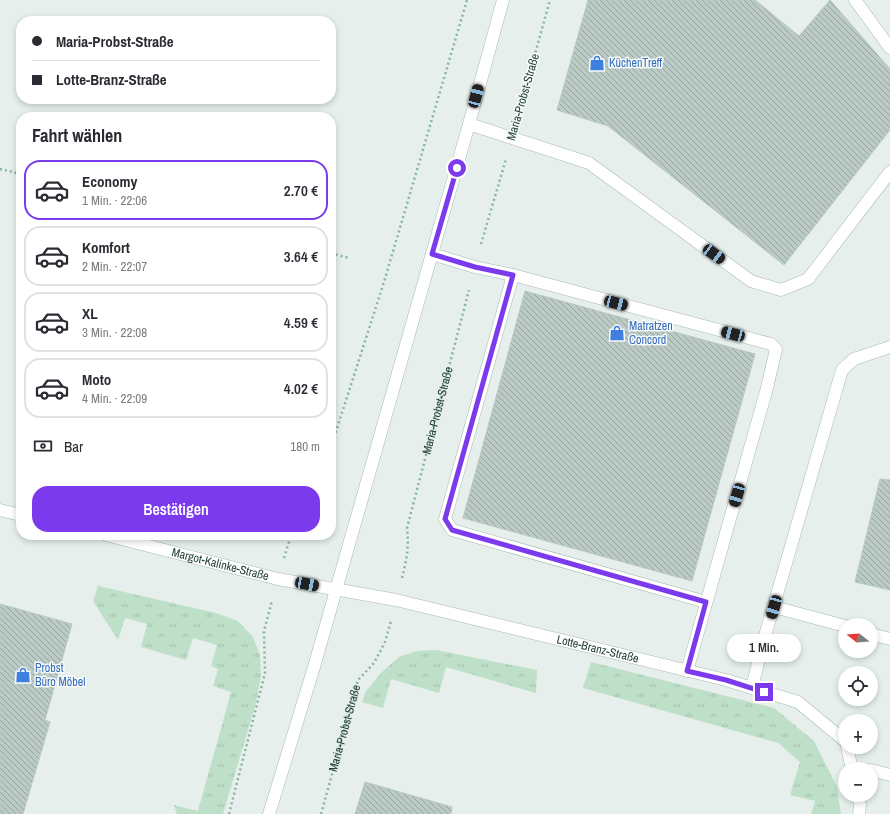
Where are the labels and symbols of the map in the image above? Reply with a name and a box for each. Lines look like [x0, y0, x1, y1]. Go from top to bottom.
street label: Maria-Probst-Straße [503, 52, 543, 142]
shop icon: KüchenTreff [588, 54, 606, 72]
place label: KüchenTreff [609, 55, 663, 71]
car [467, 83, 485, 109]
route start [448, 159, 466, 177]
car [701, 242, 727, 266]
car [603, 294, 629, 312]
place label: Matratzen Concord [629, 318, 673, 348]
shop icon: Matratzen Concord [608, 324, 626, 342]
car [720, 325, 746, 343]
street label: Maria-Probst-Straße [419, 365, 457, 456]
car [728, 482, 746, 508]
street label: Margot-Kalinke-Straße [170, 544, 271, 584]
car [294, 576, 320, 592]
car [765, 594, 783, 620]
north arrow [838, 618, 878, 658]
street label: Lotte-Branz-Straße [555, 631, 640, 667]
callout: 1 Min. [727, 634, 801, 662]
place label: Probst Büro Möbel [35, 660, 85, 690]
shop icon: Probst Büro Möbel [14, 666, 32, 684]
street label: Maria-Probst-Straße [325, 683, 364, 774]
route end [755, 683, 773, 701]

